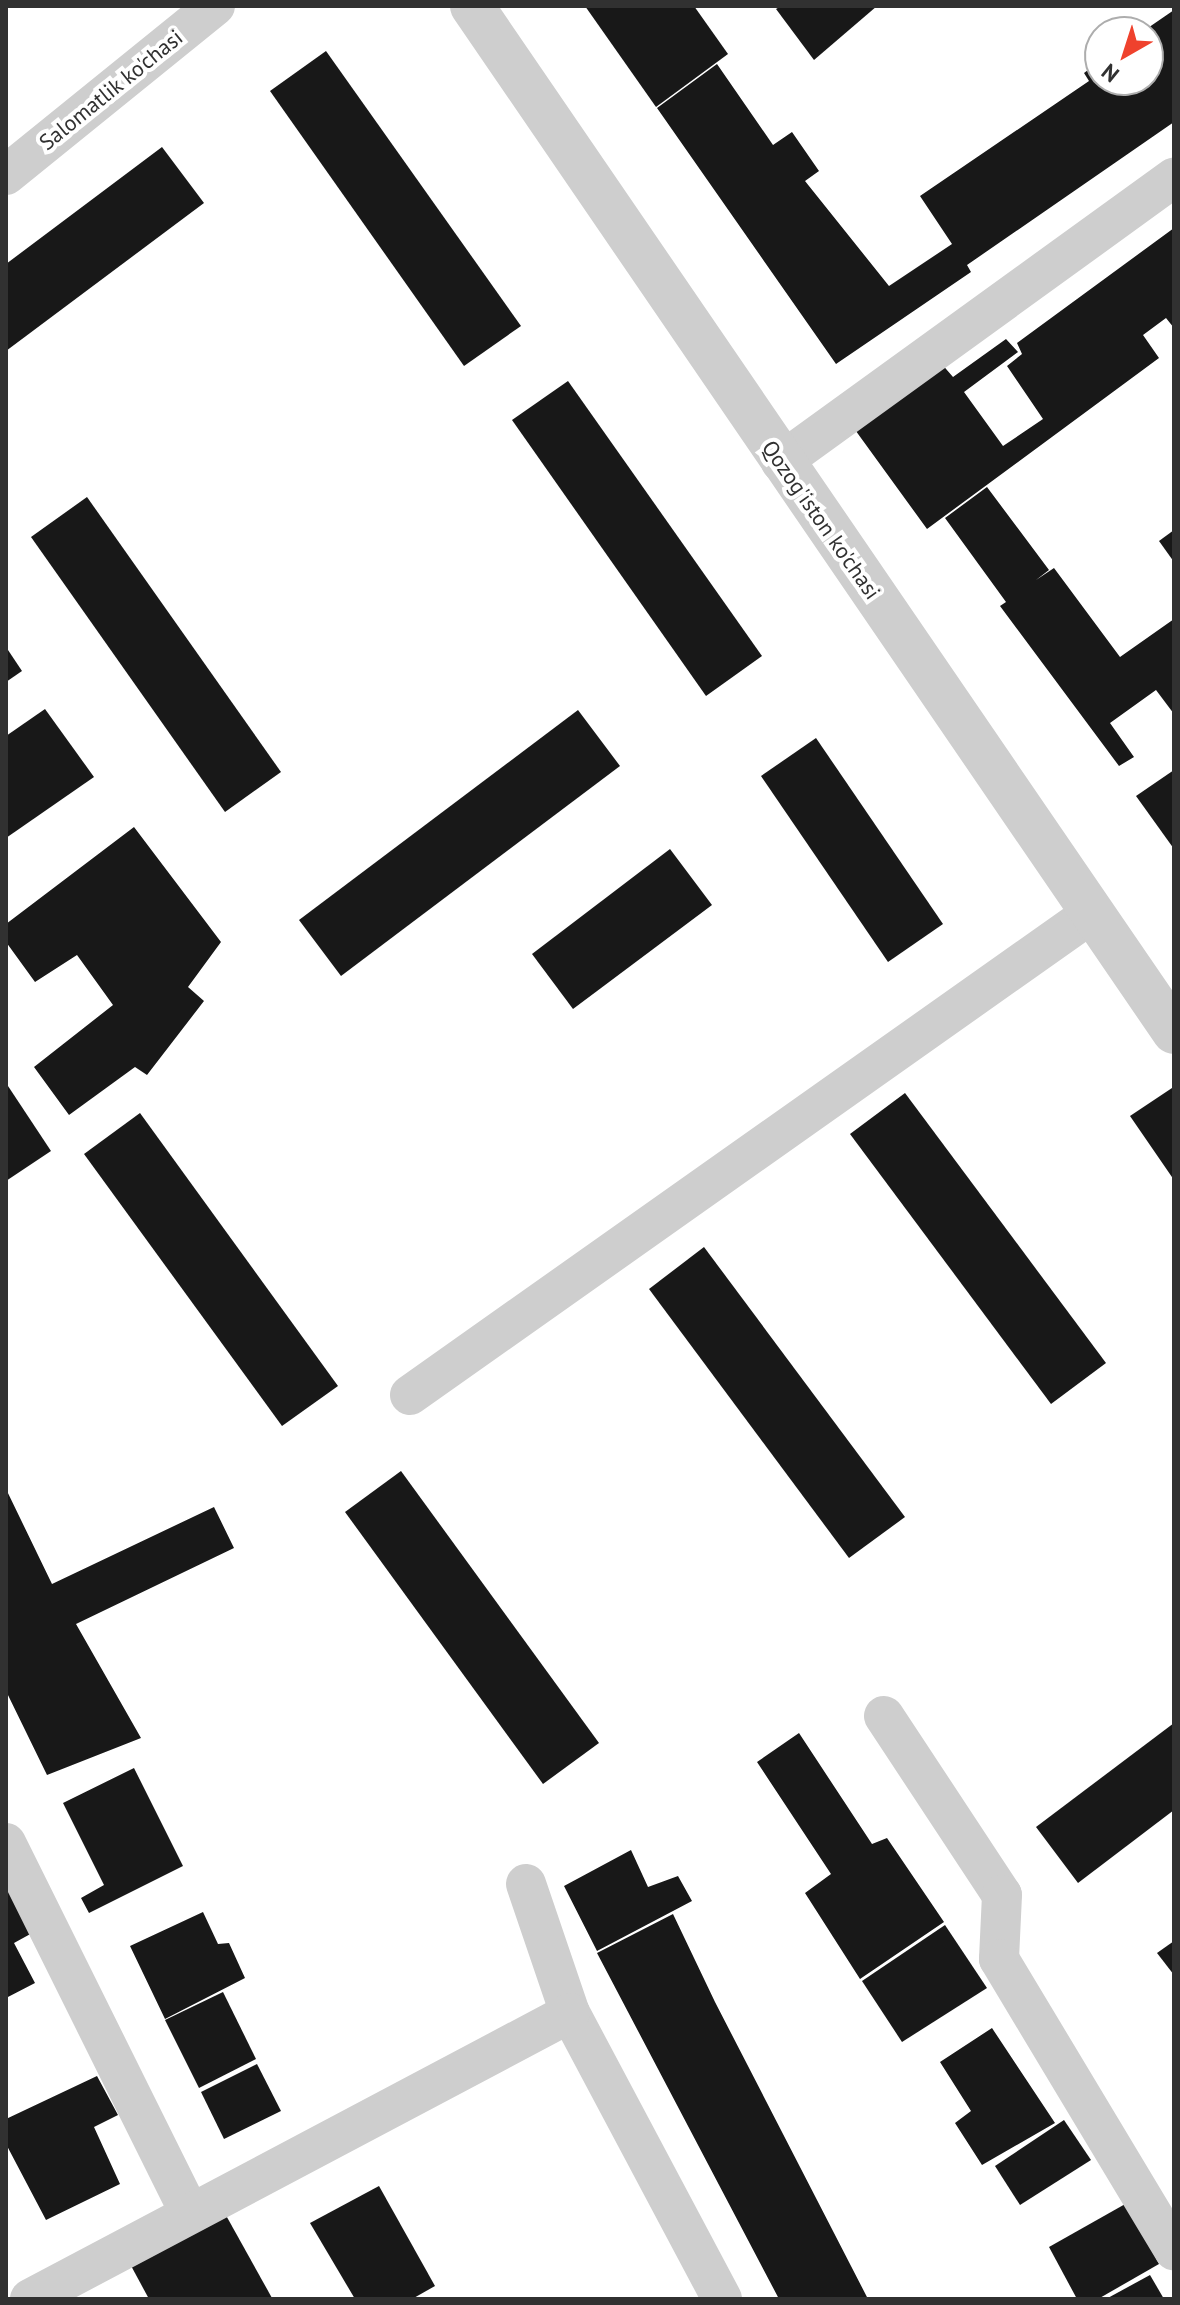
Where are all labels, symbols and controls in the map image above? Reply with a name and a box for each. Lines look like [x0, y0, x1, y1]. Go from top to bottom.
north arrow [1084, 16, 1164, 96]
street label: Salomatlik ko'chasi [34, 24, 188, 156]
text: N [1096, 58, 1125, 89]
street label: Qozog'iston ko'chasi [756, 435, 886, 605]

